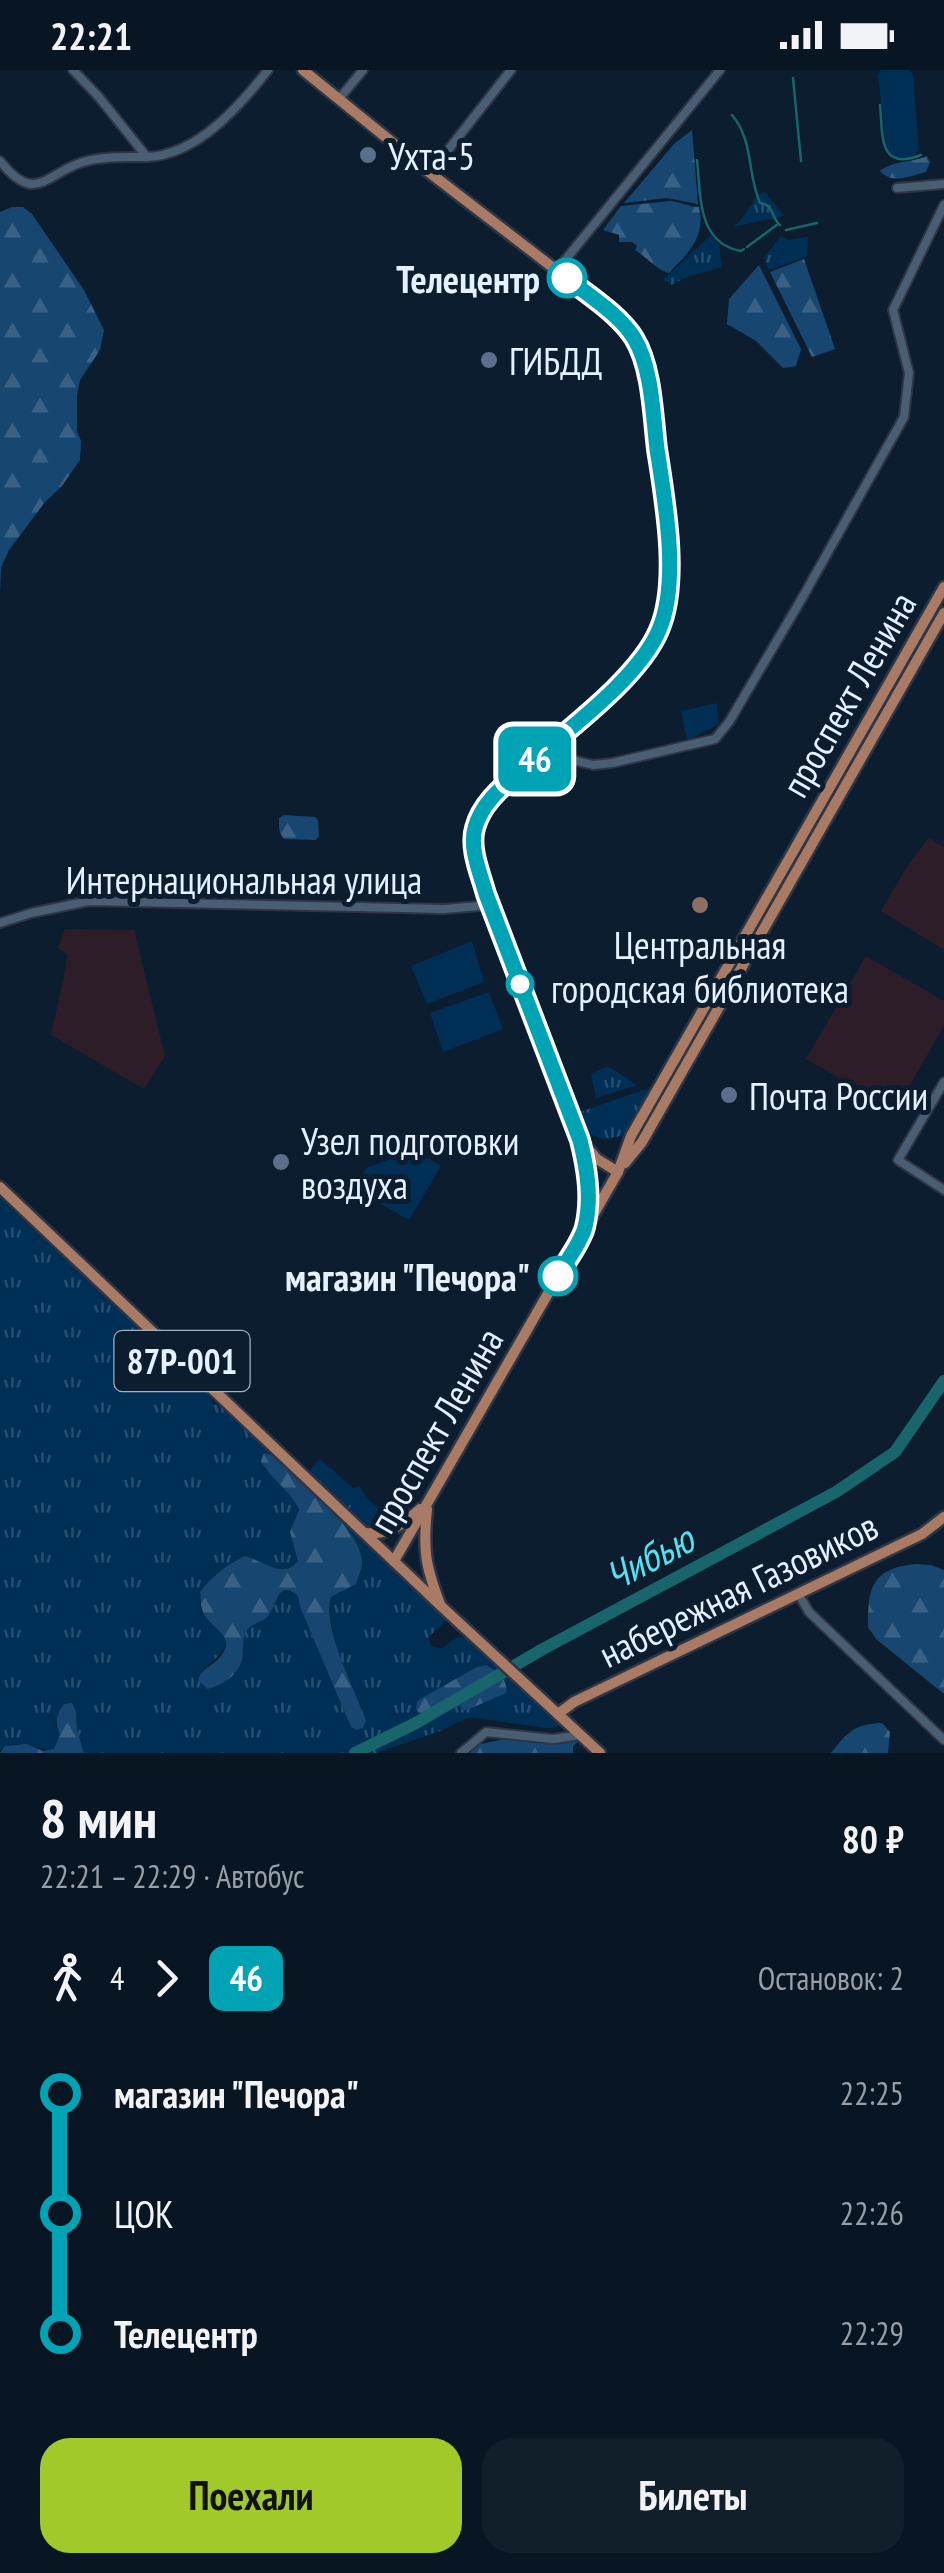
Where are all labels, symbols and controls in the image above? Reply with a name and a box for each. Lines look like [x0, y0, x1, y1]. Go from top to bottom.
text: 22:21 [50, 11, 132, 60]
place label: Ухта-5 [388, 131, 475, 180]
marker: Ухта-5 [357, 144, 379, 166]
place label: Телецентр [396, 254, 540, 303]
marker: Телецентр [548, 259, 586, 297]
place label: ГИБДД [509, 336, 602, 385]
marker: ГИБДД [478, 349, 500, 371]
street label: проспект Ленина [770, 583, 926, 805]
line badge: 46 [490, 726, 580, 792]
text: 46 [518, 736, 552, 782]
street label: Интернациональная улица [66, 855, 422, 904]
marker: Центральная городская библиотека [689, 894, 711, 916]
place label: Центральная городская библиотека [551, 920, 849, 1013]
unlabelled marker [507, 971, 533, 997]
place label: Почта России [749, 1071, 928, 1120]
marker: Почта России [718, 1084, 740, 1106]
place label: Узел подготовки воздуха [301, 1116, 519, 1209]
marker: Узел подготовки воздуха [270, 1151, 292, 1173]
place label: магазин "Печора" [285, 1252, 530, 1301]
marker: магазин "Печора" [539, 1257, 577, 1295]
street label: проспект Ленина [357, 1319, 513, 1541]
road number: 87Р-001 [114, 1331, 250, 1391]
street label: набережная Газовиков [591, 1500, 885, 1678]
water label: Чибью [596, 1511, 705, 1602]
text: 8 мин [40, 1782, 157, 1853]
text: 80 ₽ [842, 1814, 904, 1863]
text: 22:21 – 22:29 · Автобус [40, 1855, 304, 1897]
icon: walk [40, 1951, 95, 2006]
icon: forward [139, 1951, 194, 2006]
text: 46 [229, 1955, 263, 2001]
text: 4 [110, 1957, 124, 1999]
text: Остановок: 2 [758, 1957, 904, 1999]
text: магазин "Печора" [114, 2069, 359, 2118]
text: 22:25 [840, 2072, 904, 2114]
text: ЦОК [114, 2189, 174, 2238]
text: 22:26 [840, 2192, 904, 2234]
text: Телецентр [114, 2309, 258, 2358]
text: 22:29 [840, 2312, 904, 2354]
button: Поехали [40, 2438, 462, 2553]
button: Билеты [482, 2438, 904, 2553]

